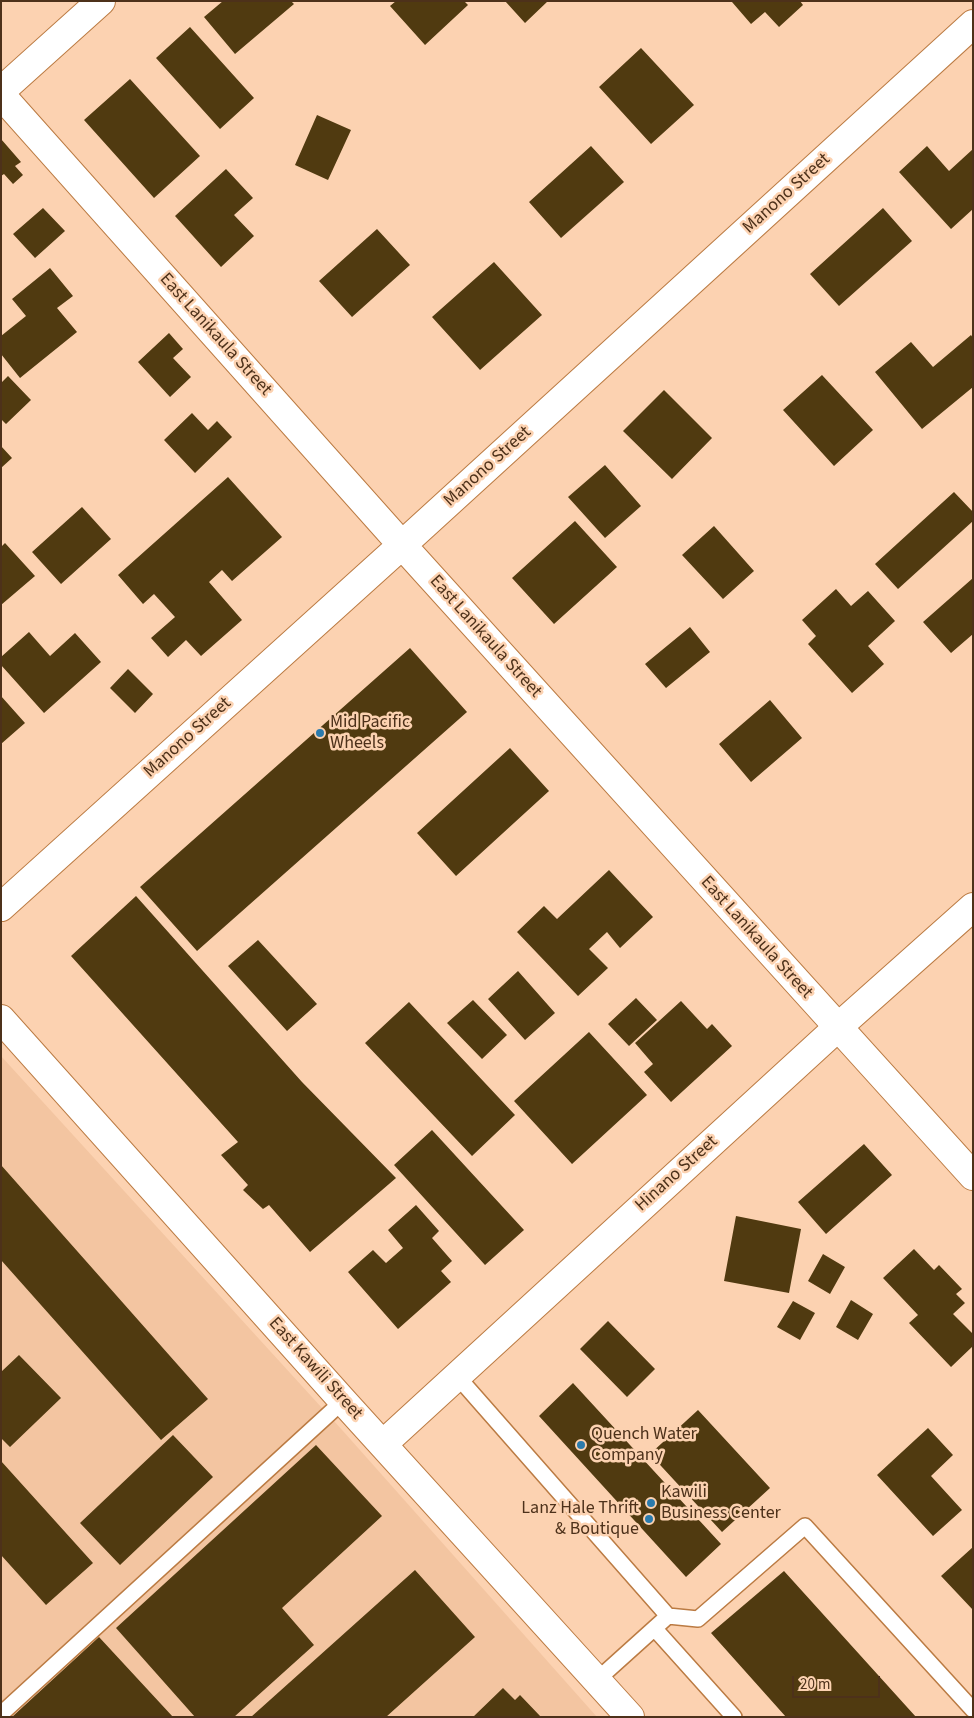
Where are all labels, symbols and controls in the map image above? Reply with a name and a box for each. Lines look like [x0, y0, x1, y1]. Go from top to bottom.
street label: Manono Street [739, 149, 835, 239]
street label: East Lanikaula Street [154, 269, 276, 401]
street label: Manono Street [440, 422, 536, 512]
street label: East Lanikaula Street [424, 571, 546, 703]
street label: Manono Street [140, 693, 236, 783]
place label: Mid Pacific Wheels [330, 712, 410, 754]
marker: Mid Pacific Wheels [314, 727, 326, 739]
street label: East Lanikaula Street [695, 872, 817, 1004]
street label: Hinano Street [631, 1131, 723, 1217]
street label: East Kawili Street [263, 1313, 367, 1425]
place label: Quench Water Company [591, 1424, 697, 1466]
marker: Quench Water Company [575, 1439, 587, 1451]
place label: Kawili Business Center [661, 1482, 781, 1525]
marker: Kawili Business Center [645, 1497, 657, 1509]
place label: Lanz Hale Thrift & Boutique [521, 1498, 639, 1540]
marker: Lanz Hale Thrift & Boutique [643, 1513, 655, 1525]
scale bar [794, 1666, 882, 1698]
text: 20 m [800, 1674, 830, 1695]

